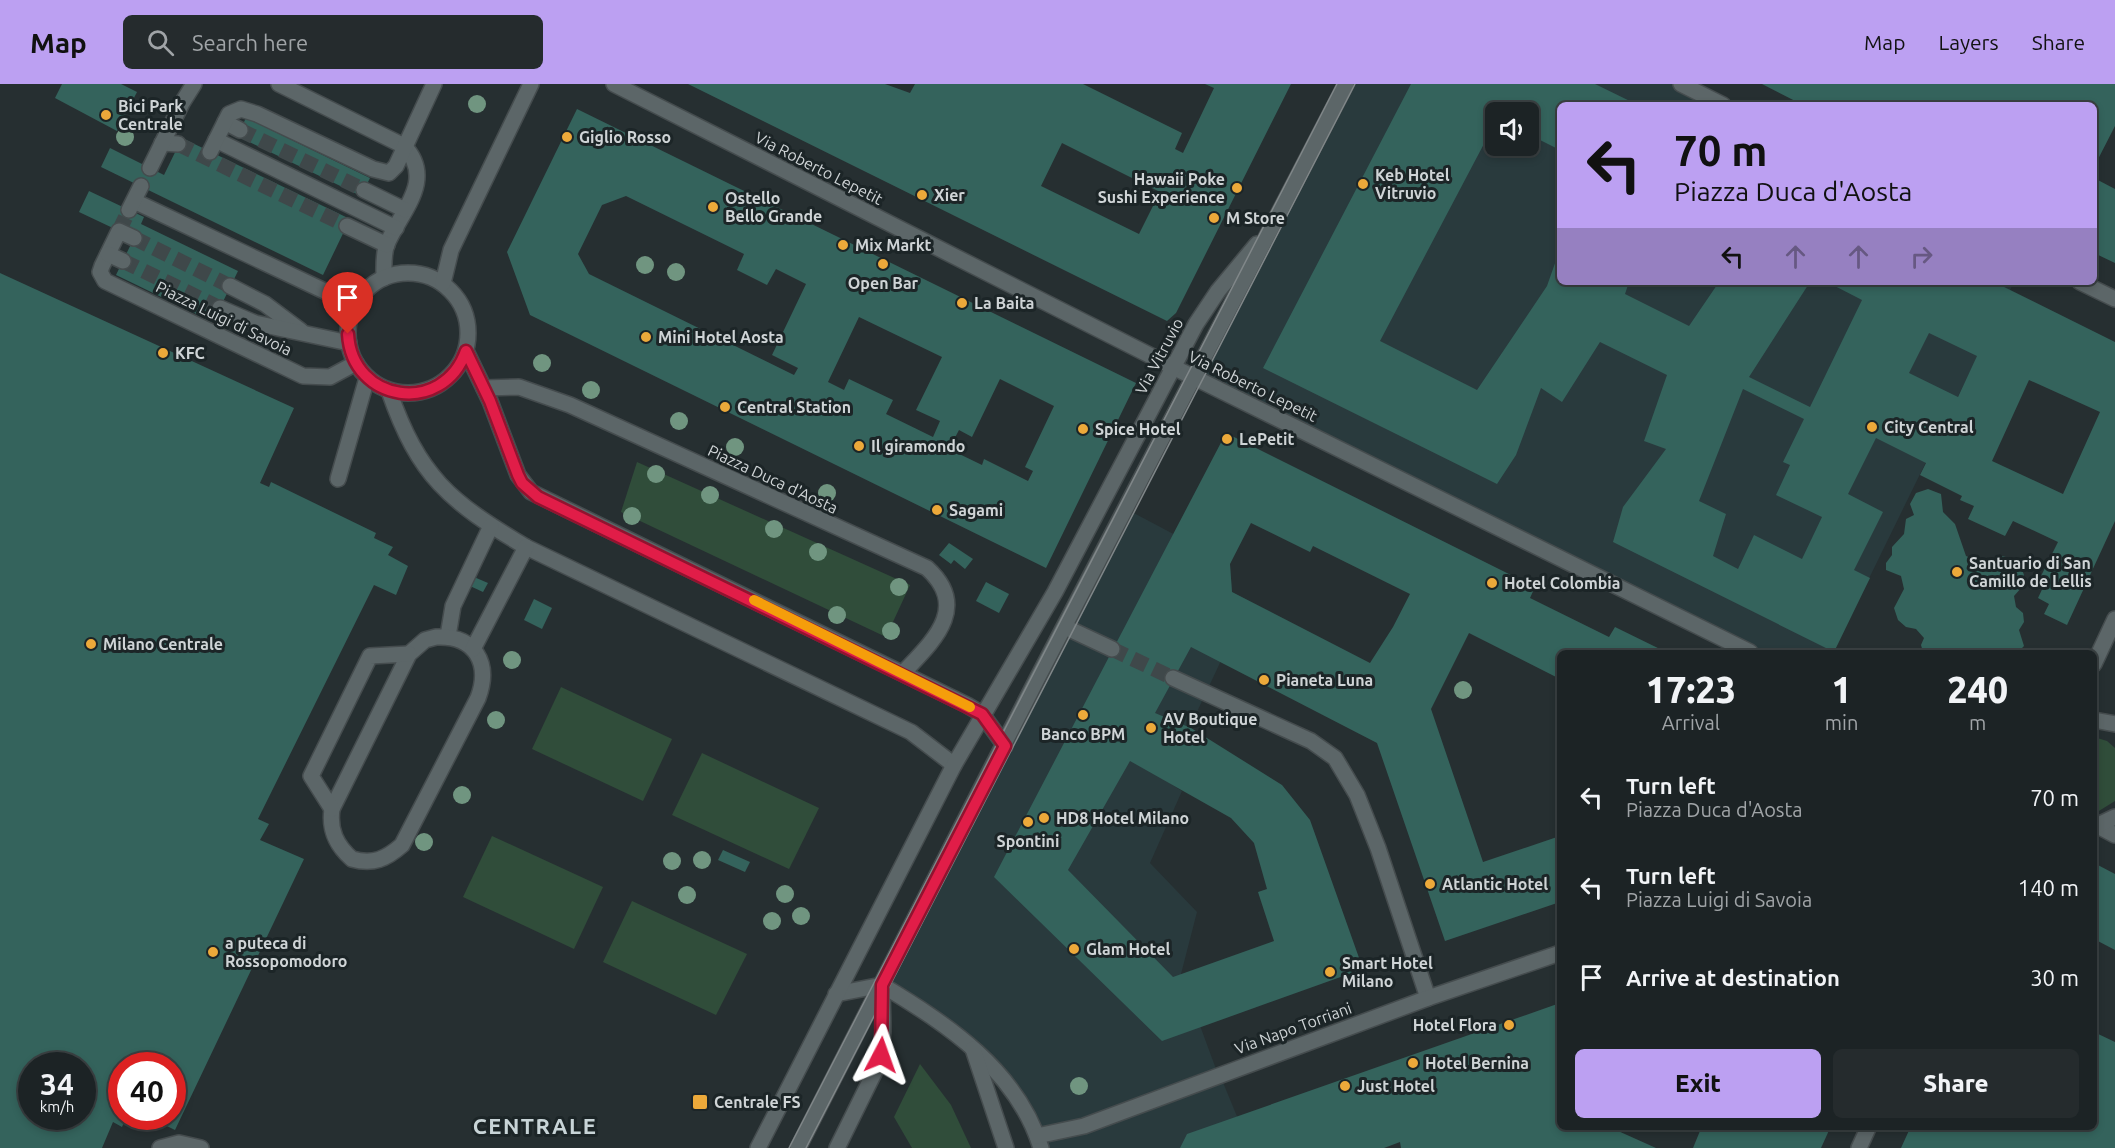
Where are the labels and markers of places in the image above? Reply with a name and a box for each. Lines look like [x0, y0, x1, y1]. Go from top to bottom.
place label: Bici Park Centrale [118, 97, 183, 133]
marker: Bici Park Centrale [99, 108, 113, 122]
place label: Giglio Rosso [579, 128, 671, 146]
marker: Giglio Rosso [560, 130, 574, 144]
place label: Keb Hotel Vitruvio [1375, 166, 1450, 202]
place label: Hawaii Poke Sushi Experience [1098, 170, 1225, 206]
marker: Keb Hotel Vitruvio [1356, 177, 1370, 191]
marker: Hawaii Poke Sushi Experience [1230, 181, 1244, 195]
place label: Xier [934, 186, 965, 204]
marker: Xier [915, 188, 929, 202]
place label: Ostello Bello Grande [725, 189, 822, 225]
marker: Ostello Bello Grande [706, 200, 720, 214]
place label: M Store [1226, 209, 1285, 227]
marker: M Store [1207, 211, 1221, 225]
place label: Mix Markt [855, 236, 932, 254]
marker: Mix Markt [836, 238, 850, 252]
marker: Open Bar [876, 257, 890, 271]
pin [322, 272, 373, 334]
place label: Open Bar [848, 274, 919, 292]
place label: La Baita [974, 294, 1035, 312]
marker: La Baita [955, 296, 969, 310]
place label: Mini Hotel Aosta [658, 328, 784, 346]
marker: Mini Hotel Aosta [639, 330, 653, 344]
place label: KFC [175, 344, 205, 362]
marker: KFC [156, 346, 170, 360]
place label: Central Station [737, 398, 851, 416]
marker: Central Station [718, 400, 732, 414]
place label: City Central [1884, 418, 1974, 436]
place label: Spice Hotel [1095, 420, 1181, 438]
marker: City Central [1865, 420, 1879, 434]
marker: Spice Hotel [1076, 422, 1090, 436]
place label: LePetit [1239, 430, 1294, 448]
marker: LePetit [1220, 432, 1234, 446]
place label: Il giramondo [871, 437, 965, 455]
marker: Il giramondo [852, 439, 866, 453]
place label: Sagami [949, 501, 1003, 519]
marker: Sagami [930, 503, 944, 517]
place label: Santuario di San Camillo de Lellis [1969, 554, 2092, 590]
marker: Santuario di San Camillo de Lellis [1950, 565, 1964, 579]
place label: Hotel Colombia [1504, 574, 1620, 592]
marker: Hotel Colombia [1485, 576, 1499, 590]
place label: Milano Centrale [103, 635, 223, 653]
marker: Milano Centrale [84, 637, 98, 651]
place label: Pianeta Luna [1276, 671, 1373, 689]
marker: Pianeta Luna [1257, 673, 1271, 687]
marker: Banco BPM [1076, 708, 1090, 722]
place label: AV Boutique Hotel [1163, 710, 1257, 746]
marker: AV Boutique Hotel [1144, 721, 1158, 735]
place label: Banco BPM [1041, 725, 1125, 743]
place label: HD8 Hotel Milano [1056, 809, 1189, 827]
marker: HD8 Hotel Milano [1037, 811, 1051, 825]
marker: Spontini [1021, 815, 1035, 829]
place label: Spontini [997, 832, 1059, 850]
place label: Atlantic Hotel [1442, 875, 1548, 893]
marker: Atlantic Hotel [1423, 877, 1437, 891]
place label: a puteca di Rossopomodoro [225, 934, 348, 970]
place label: Glam Hotel [1086, 940, 1170, 958]
marker: Glam Hotel [1067, 942, 1081, 956]
marker: a puteca di Rossopomodoro [206, 945, 220, 959]
place label: Smart Hotel Milano [1342, 954, 1433, 990]
marker: Smart Hotel Milano [1323, 965, 1337, 979]
place label: Hotel Flora [1413, 1016, 1497, 1034]
marker: Hotel Flora [1502, 1018, 1516, 1032]
place label: Hotel Bernina [1425, 1054, 1529, 1072]
marker: Hotel Bernina [1406, 1056, 1420, 1070]
place label: Just Hotel [1357, 1077, 1435, 1095]
marker: Just Hotel [1338, 1079, 1352, 1093]
marker: Centrale FS [691, 1093, 709, 1111]
place label: Centrale FS [714, 1093, 801, 1111]

